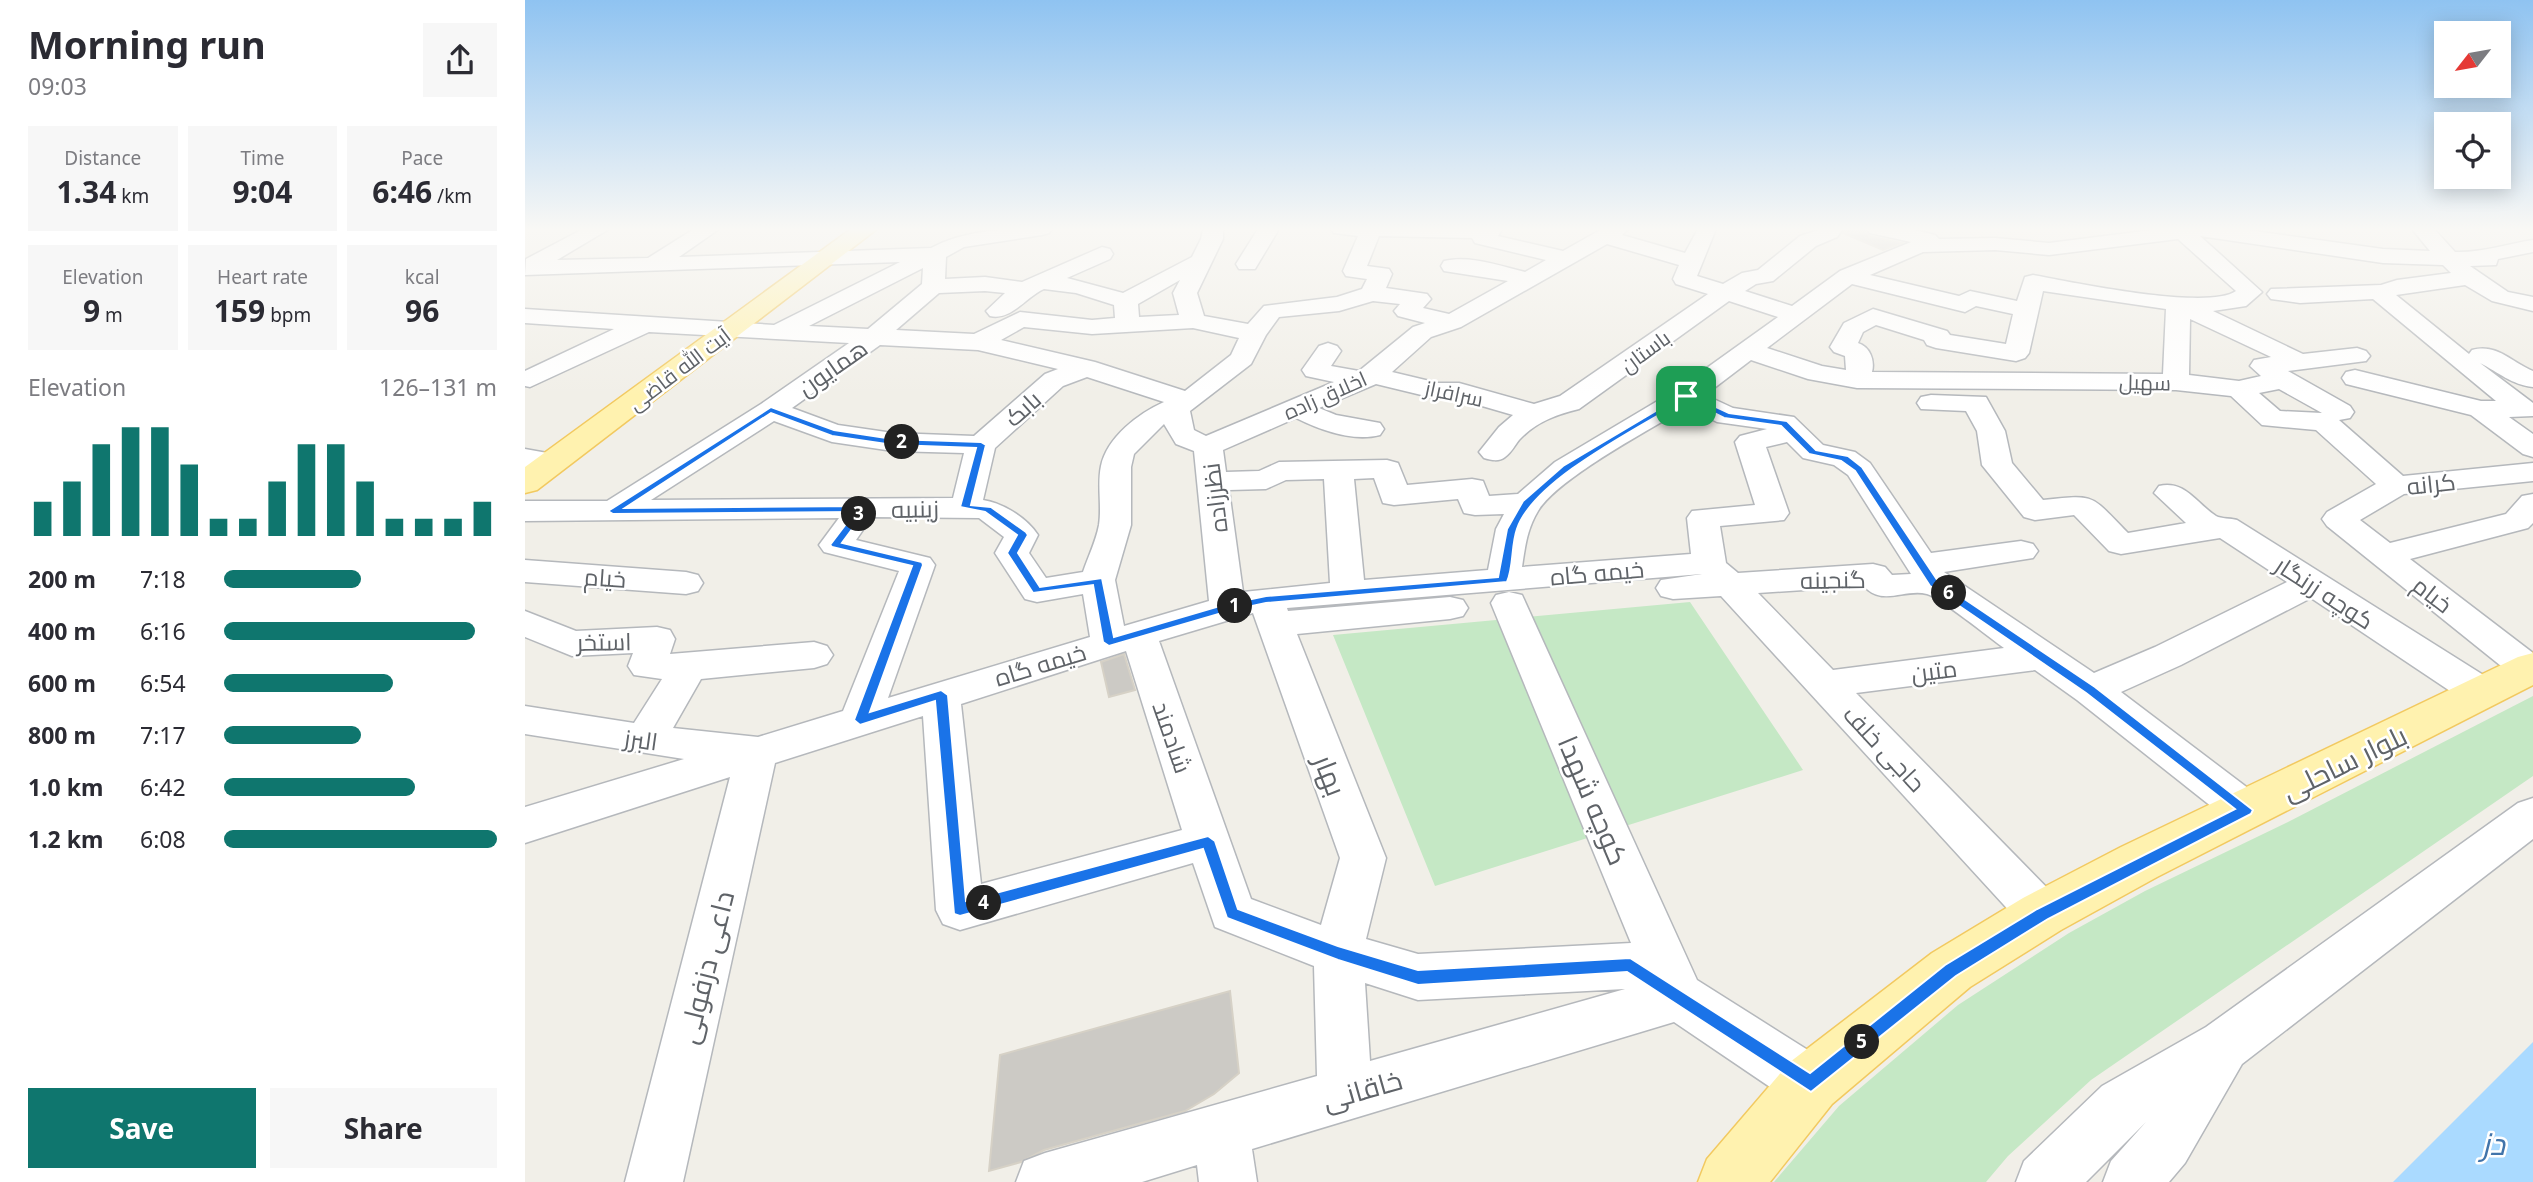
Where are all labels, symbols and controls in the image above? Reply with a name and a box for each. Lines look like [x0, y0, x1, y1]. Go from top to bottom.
text: Morning run [28, 18, 266, 70]
north arrow [2434, 21, 2511, 98]
map controls [2434, 21, 2511, 189]
button: share [423, 23, 497, 97]
text: 09:03 [28, 70, 87, 102]
button: locate [2434, 112, 2511, 189]
text: Distance [64, 145, 141, 171]
text: Time [241, 145, 284, 171]
text: Pace [401, 145, 443, 171]
text: 1.34 [56, 171, 116, 212]
text: 9:04 [233, 171, 292, 212]
text: 6:46 [372, 171, 432, 212]
text: km [116, 183, 149, 209]
text: /km [432, 183, 472, 209]
text: Elevation [62, 264, 143, 290]
text: Heart rate [217, 264, 308, 290]
text: kcal [405, 264, 440, 290]
text: 9 [83, 290, 100, 331]
text: 159 [214, 290, 265, 331]
text: 96 [405, 290, 439, 331]
text: m [100, 302, 123, 328]
text: bpm [265, 302, 311, 328]
street label: آیت الله قاضی [622, 321, 736, 417]
street label: باستان [1614, 323, 1676, 379]
street label: همایون [790, 331, 874, 403]
street label: اخلاق زاده [1279, 364, 1371, 426]
pin [1656, 366, 1716, 426]
street label: سهیل [2119, 368, 2171, 396]
text: Elevation [28, 371, 126, 403]
text: 126–131 m [379, 371, 497, 403]
street label: سرافراز [1421, 373, 1486, 413]
icon: arrive [1667, 377, 1705, 415]
street label: بابک [996, 383, 1048, 433]
pin: 2 [885, 424, 919, 460]
text: 2 [896, 428, 907, 454]
street label: نظرزاده [1193, 461, 1235, 535]
street label: کرانه [2405, 464, 2457, 502]
street label: زینبیه [891, 491, 939, 525]
pin: 3 [841, 496, 877, 532]
text: 3 [853, 500, 864, 526]
street label: کوچه زرنگار [2267, 547, 2381, 637]
street label: خیمه گاه [1549, 551, 1645, 593]
street label: خیام [583, 559, 627, 596]
street label: گنجینه [1800, 562, 1866, 596]
text: 200 m [28, 563, 96, 595]
text: 7:18 [140, 563, 186, 595]
street label: خیام [2405, 568, 2460, 621]
pin: 6 [1931, 576, 1967, 610]
text: 6 [1943, 579, 1954, 605]
pin: 1 [1217, 588, 1253, 624]
text: 1 [1229, 592, 1240, 618]
text: 400 m [28, 615, 96, 647]
text: 6:16 [140, 615, 186, 647]
street label: استخر [574, 624, 632, 658]
street label: خیمه گاه [990, 634, 1090, 694]
street label: متین [1909, 651, 1959, 689]
text: 600 m [28, 667, 96, 699]
text: 6:54 [140, 667, 186, 699]
street label: شادمند [1145, 697, 1201, 777]
street label: حاجی خلف [1836, 698, 1934, 798]
street label: بلوار ساحلی [2275, 715, 2413, 809]
text: 800 m [28, 719, 96, 751]
text: 7:17 [140, 719, 186, 751]
street label: البرز [620, 720, 660, 758]
street label: کوچه شهدا [1549, 730, 1638, 871]
street label: بهار [1305, 747, 1356, 801]
text: 1.0 km [28, 771, 103, 803]
text: 6:42 [140, 771, 186, 803]
text: 1.2 km [28, 823, 103, 855]
text: 6:08 [140, 823, 186, 855]
pin: 4 [967, 886, 1001, 920]
street label: داعی دزفولی [668, 887, 742, 1047]
text: 4 [978, 889, 989, 915]
pin: 5 [1845, 1024, 1879, 1060]
text: 5 [1856, 1028, 1867, 1054]
street label: خاقانی [1318, 1060, 1406, 1118]
button: Save [28, 1088, 256, 1168]
button: Share [270, 1088, 497, 1168]
water label: دز [2477, 1121, 2506, 1164]

